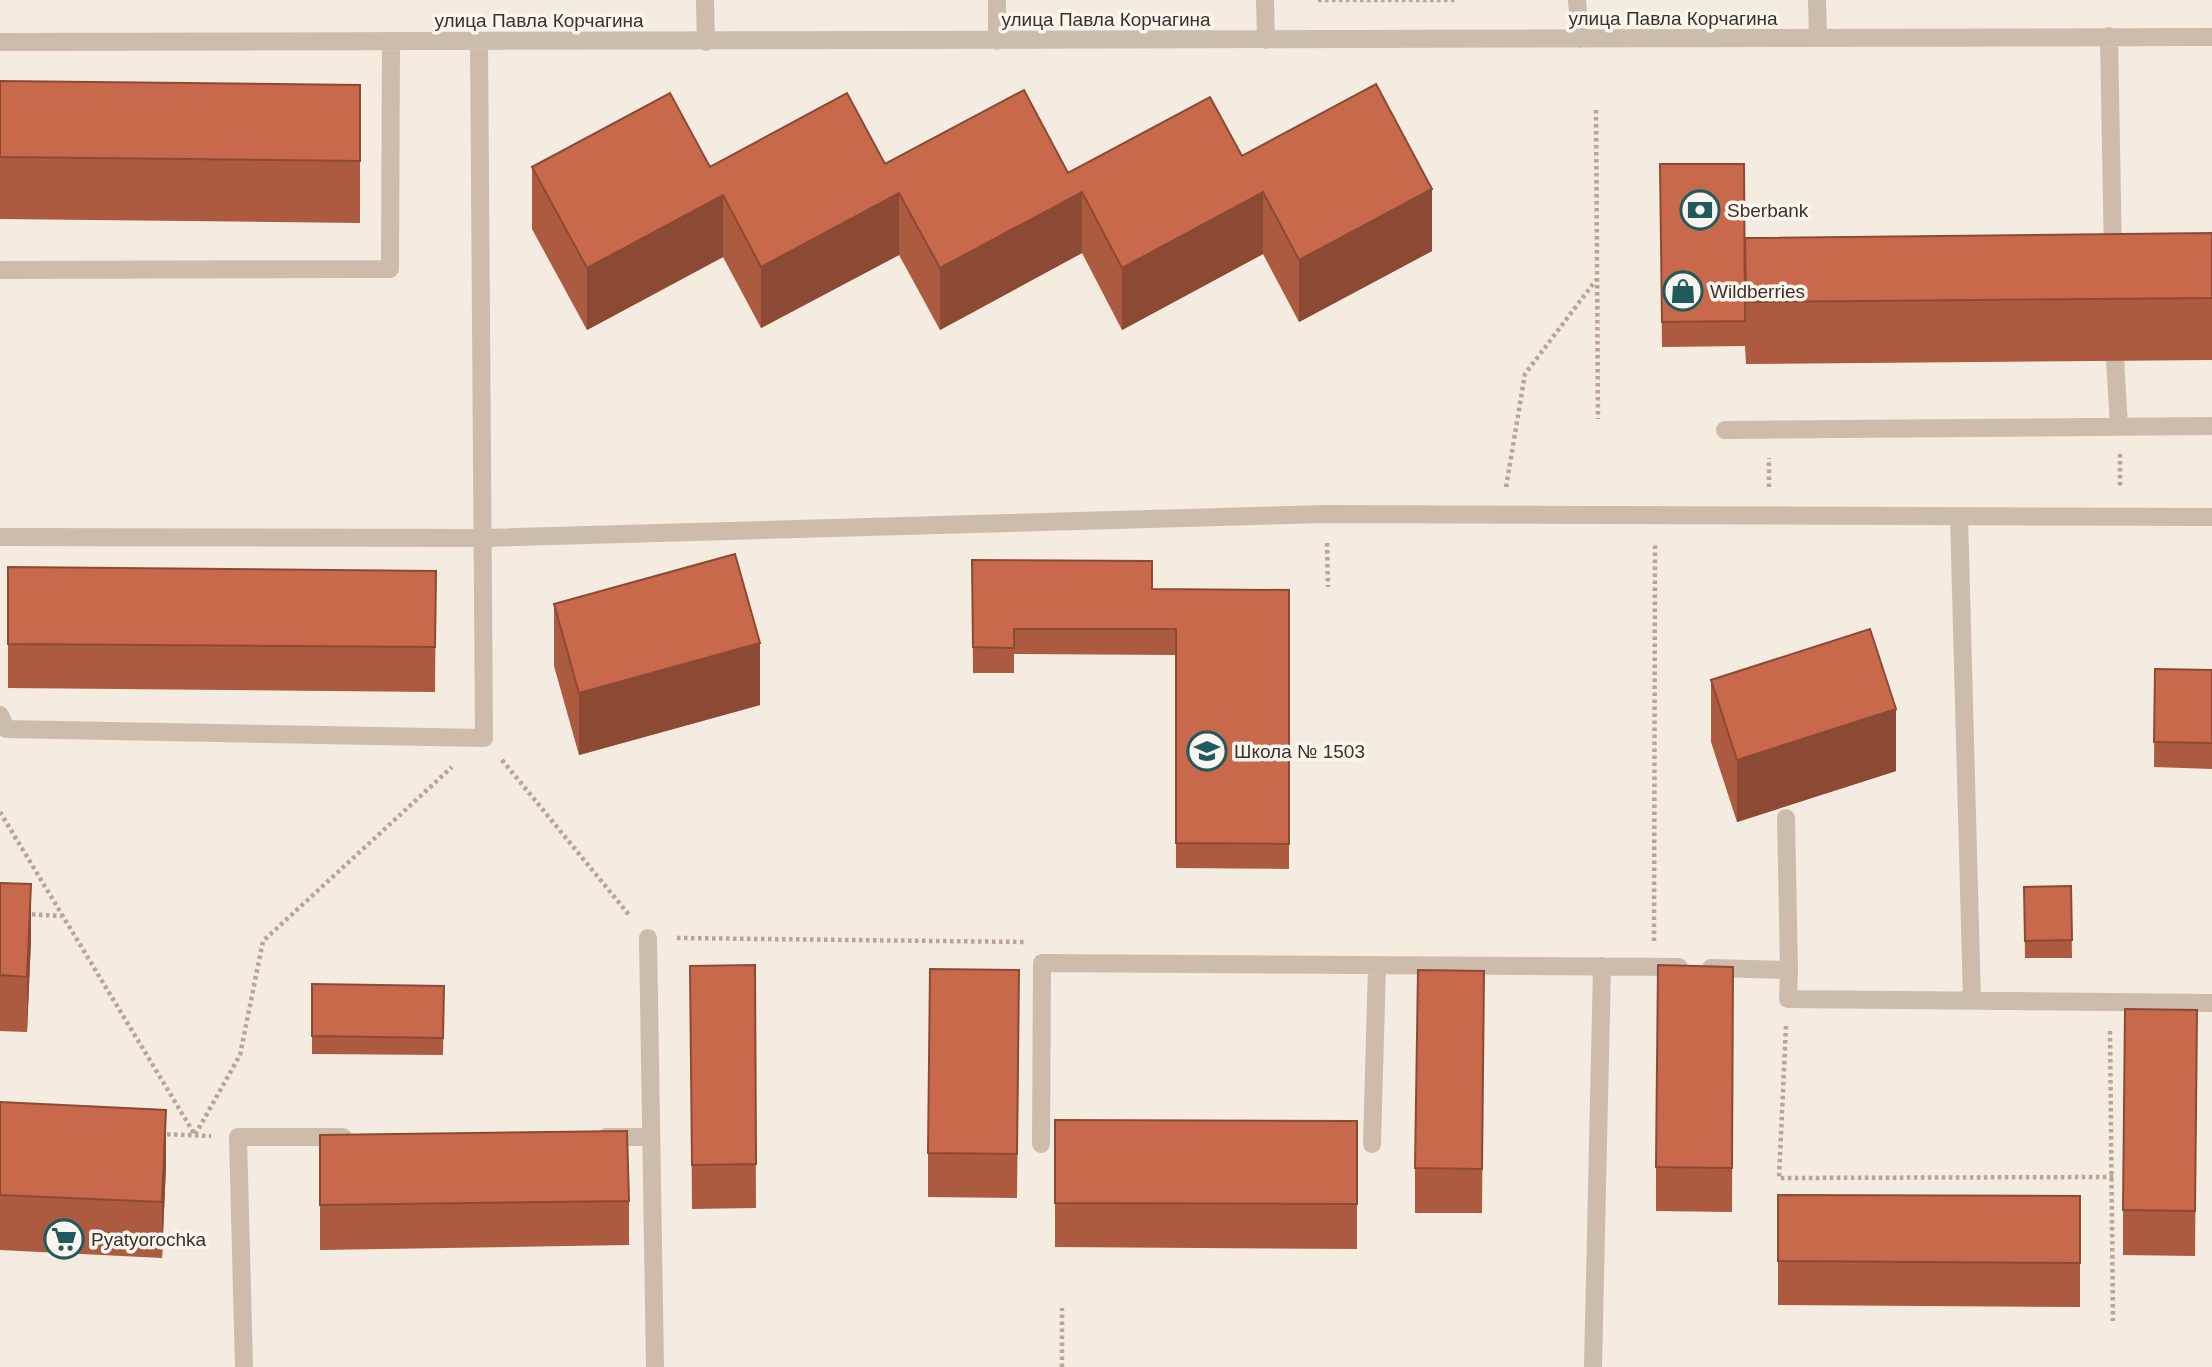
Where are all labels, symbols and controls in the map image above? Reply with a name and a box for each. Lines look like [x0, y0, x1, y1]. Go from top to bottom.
street label: улица Павла Корчагина [1568, 8, 1778, 29]
street label: улица Павла Корчагина [1001, 9, 1211, 30]
street label: улица Павла Корчагина [434, 10, 644, 31]
bank icon: Sberbank [1679, 189, 1721, 231]
place label: Sberbank [1727, 200, 1809, 221]
shop icon: Wildberries [1662, 270, 1704, 312]
place label: Wildberries [1710, 281, 1805, 302]
school or university icon: Школа № 1503 [1186, 730, 1228, 772]
place label: Школа № 1503 [1234, 741, 1365, 762]
supermarket icon: Pyatyorochka [43, 1218, 85, 1260]
place label: Pyatyorochka [91, 1229, 207, 1250]

